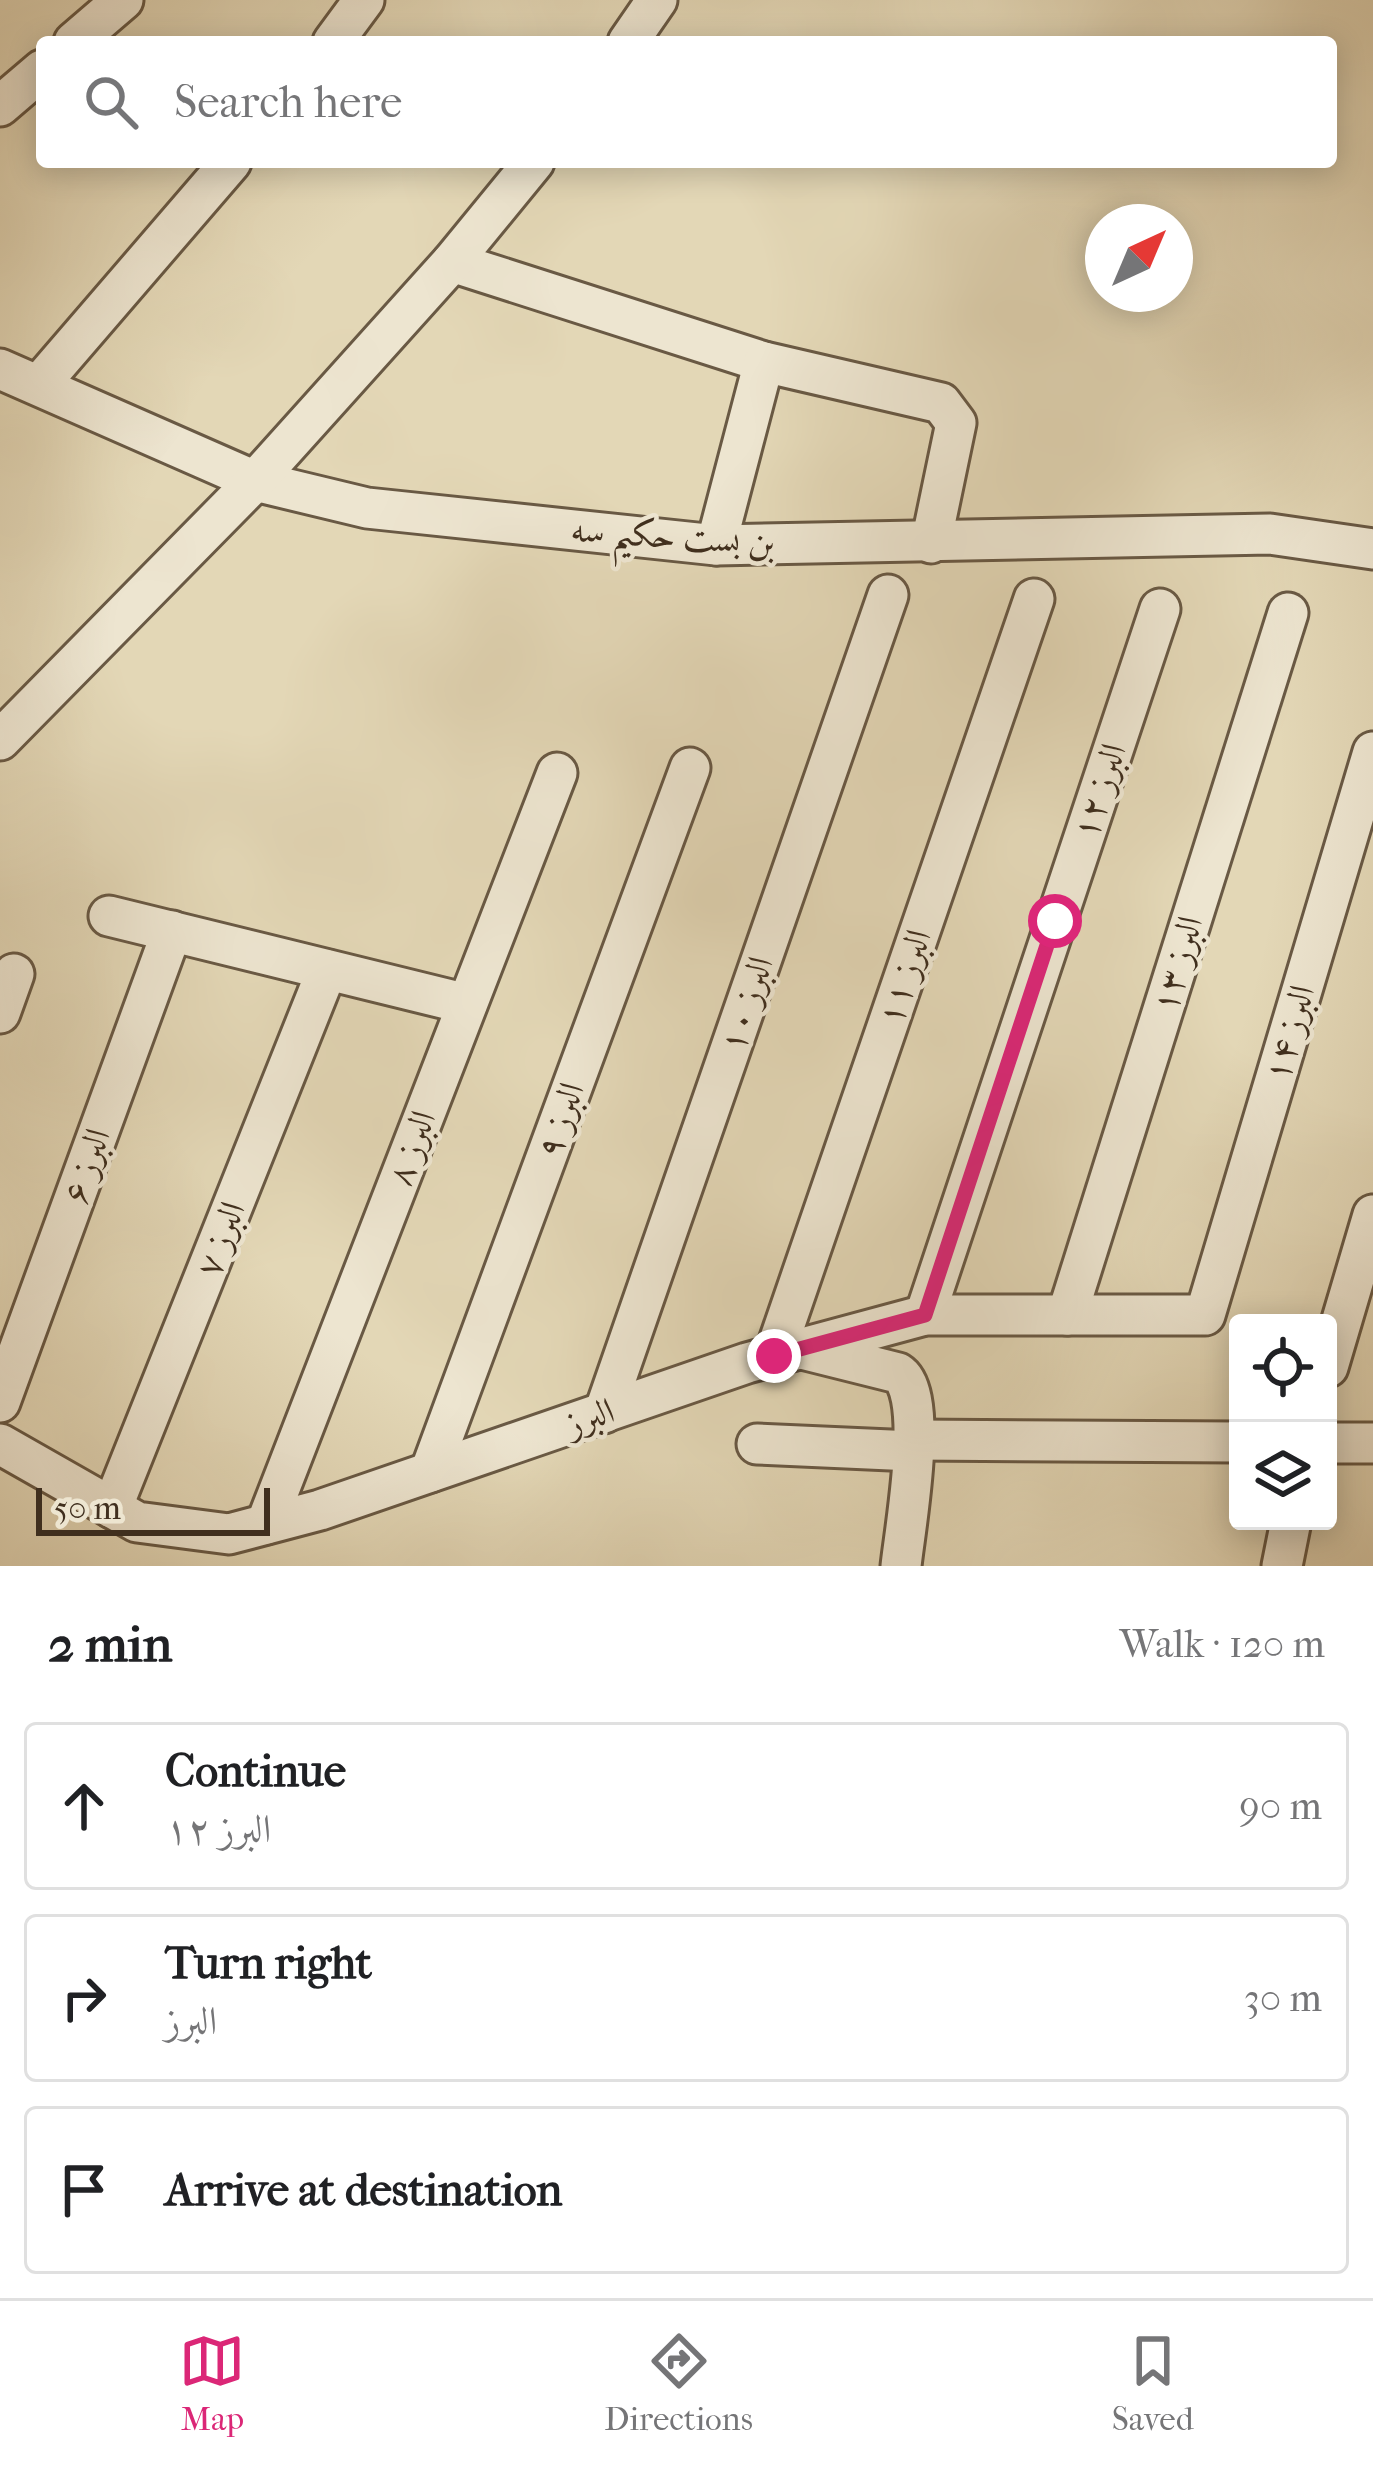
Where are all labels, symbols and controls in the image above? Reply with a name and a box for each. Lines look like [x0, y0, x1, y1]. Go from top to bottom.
search box [36, 36, 1337, 168]
icon: search [78, 69, 144, 135]
text: Search here [174, 76, 402, 129]
north arrow [1085, 204, 1193, 312]
street label: بن بست حکیم سه [568, 508, 777, 578]
street label: البرز ۱۲ [1063, 738, 1136, 845]
route start [1028, 894, 1082, 948]
street label: البرز ۱۳ [1143, 911, 1212, 1017]
street label: البرز ۱۱ [868, 924, 941, 1031]
street label: البرز ۱۰ [710, 951, 783, 1058]
street label: البرز ۱۴ [1255, 980, 1324, 1086]
street label: البرز ۹ [527, 1077, 594, 1164]
street label: البرز ۸ [378, 1105, 445, 1192]
street label: البرز ۶ [53, 1123, 120, 1210]
street label: البرز ۷ [186, 1195, 255, 1283]
map controls [1229, 1314, 1337, 1530]
button: locate [1229, 1314, 1337, 1422]
route end [747, 1329, 801, 1383]
street label: البرز [558, 1389, 620, 1447]
button: layers [1229, 1422, 1337, 1530]
scale bar [36, 1482, 270, 1535]
text: 50 m [54, 1489, 121, 1528]
text: 2 min [48, 1614, 172, 1674]
text: Walk · 120 m [1120, 1621, 1325, 1667]
text: Continue [165, 1745, 346, 1798]
icon: ahead [51, 1773, 117, 1839]
text: 90 m [1239, 1783, 1322, 1829]
text: البرز ۱۲ [165, 1806, 271, 1852]
text: Turn right [165, 1937, 372, 1990]
icon: right [51, 1965, 117, 2031]
text: 30 m [1244, 1975, 1322, 2021]
text: البرز [165, 1998, 217, 2044]
icon: arrive [51, 2157, 117, 2223]
text: Arrive at destination [165, 2164, 562, 2217]
tab: Map [179, 2328, 245, 2439]
tab: Directions [604, 2328, 753, 2439]
tab: Saved [1112, 2328, 1194, 2439]

